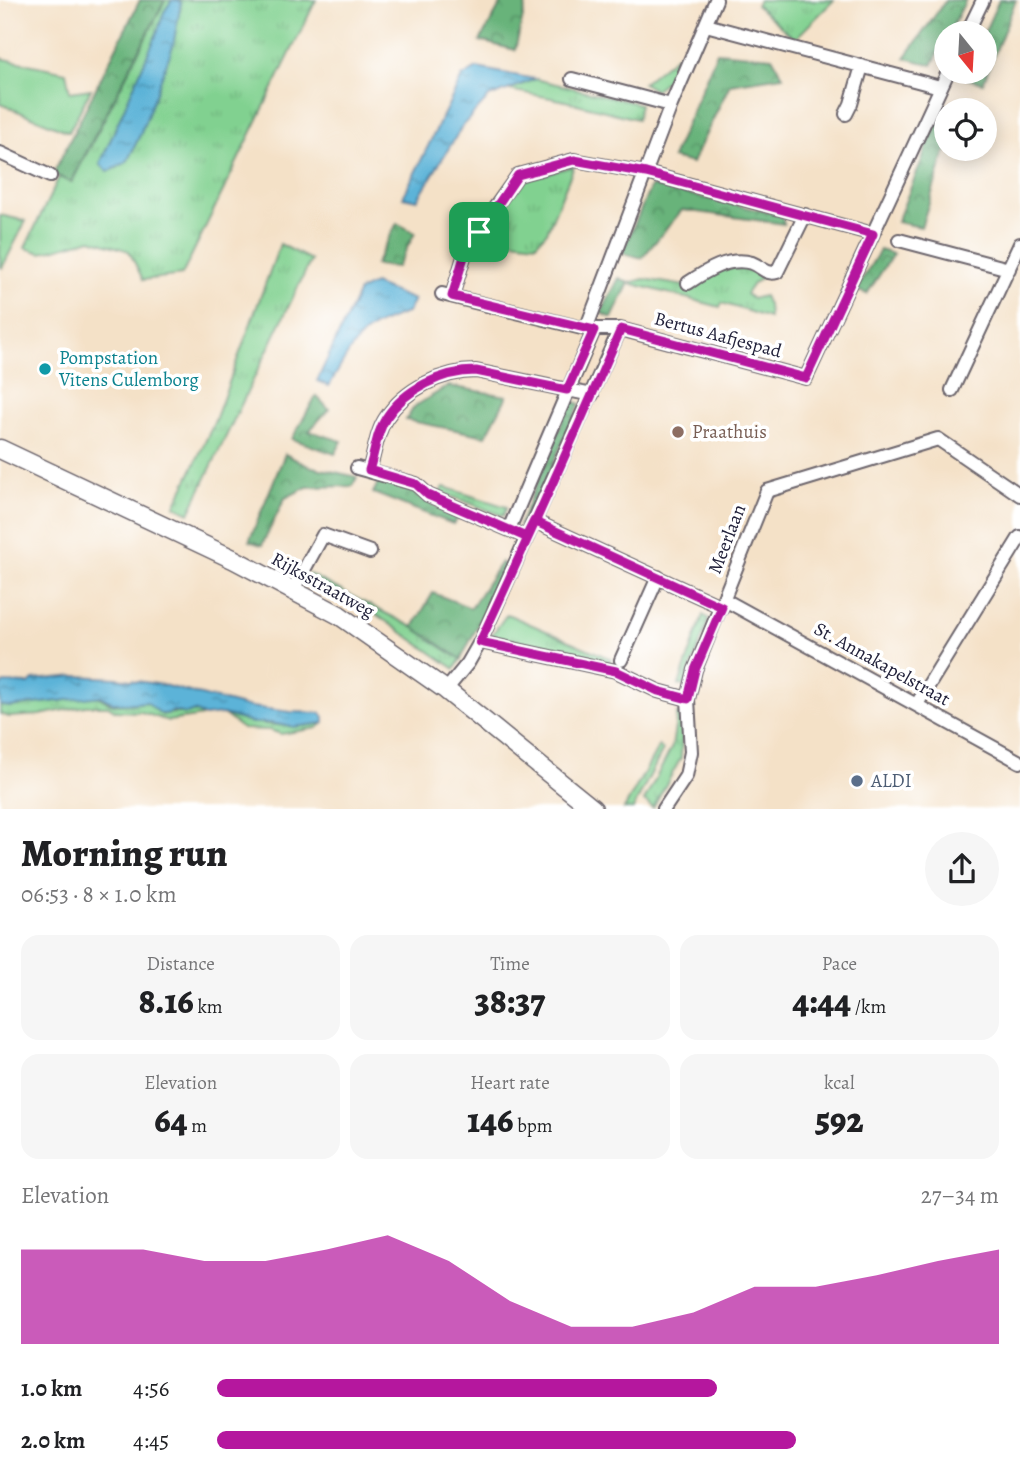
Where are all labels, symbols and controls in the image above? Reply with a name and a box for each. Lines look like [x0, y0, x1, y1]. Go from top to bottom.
north arrow [934, 21, 998, 84]
map controls [934, 21, 997, 161]
button: locate [934, 98, 997, 161]
pin [449, 202, 509, 262]
icon: arrive [460, 213, 498, 251]
street label: Bertus Aafjespad [651, 306, 785, 365]
place label: Pompstation Vitens Culemborg [58, 345, 199, 393]
marker: Pompstation Vitens Culemborg [37, 361, 53, 377]
place label: Praathuis [692, 419, 767, 445]
marker: Praathuis [670, 424, 686, 440]
street label: Meerlaan [702, 500, 752, 578]
street label: Rijksstraatweg [267, 546, 380, 624]
street label: St. Annakapelstraat [809, 616, 955, 712]
place label: ALDI [870, 768, 912, 794]
marker: ALDI [849, 773, 865, 789]
text: Morning run [21, 827, 228, 879]
button: share [925, 832, 999, 906]
text: 06:53 · 8 × 1.0 km [21, 879, 177, 910]
text: Distance [147, 951, 215, 977]
text: Time [490, 951, 530, 977]
text: Pace [822, 951, 857, 977]
text: 8.16 [139, 977, 194, 1025]
text: 38:37 [475, 977, 545, 1025]
text: 4:44 [792, 977, 851, 1025]
text: km [194, 994, 223, 1020]
text: /km [851, 994, 886, 1020]
text: Elevation [144, 1070, 217, 1096]
text: Heart rate [470, 1070, 550, 1096]
text: kcal [824, 1070, 855, 1096]
text: 64 [154, 1096, 187, 1144]
text: 146 [467, 1096, 513, 1144]
text: 592 [815, 1096, 864, 1144]
text: m [187, 1113, 207, 1139]
text: bpm [513, 1113, 553, 1139]
text: Elevation [21, 1180, 109, 1211]
text: 27–34 m [921, 1180, 999, 1211]
text: 1.0 km [21, 1373, 82, 1404]
text: 4:56 [133, 1373, 169, 1404]
text: 2.0 km [21, 1425, 85, 1456]
text: 4:45 [133, 1425, 169, 1456]

